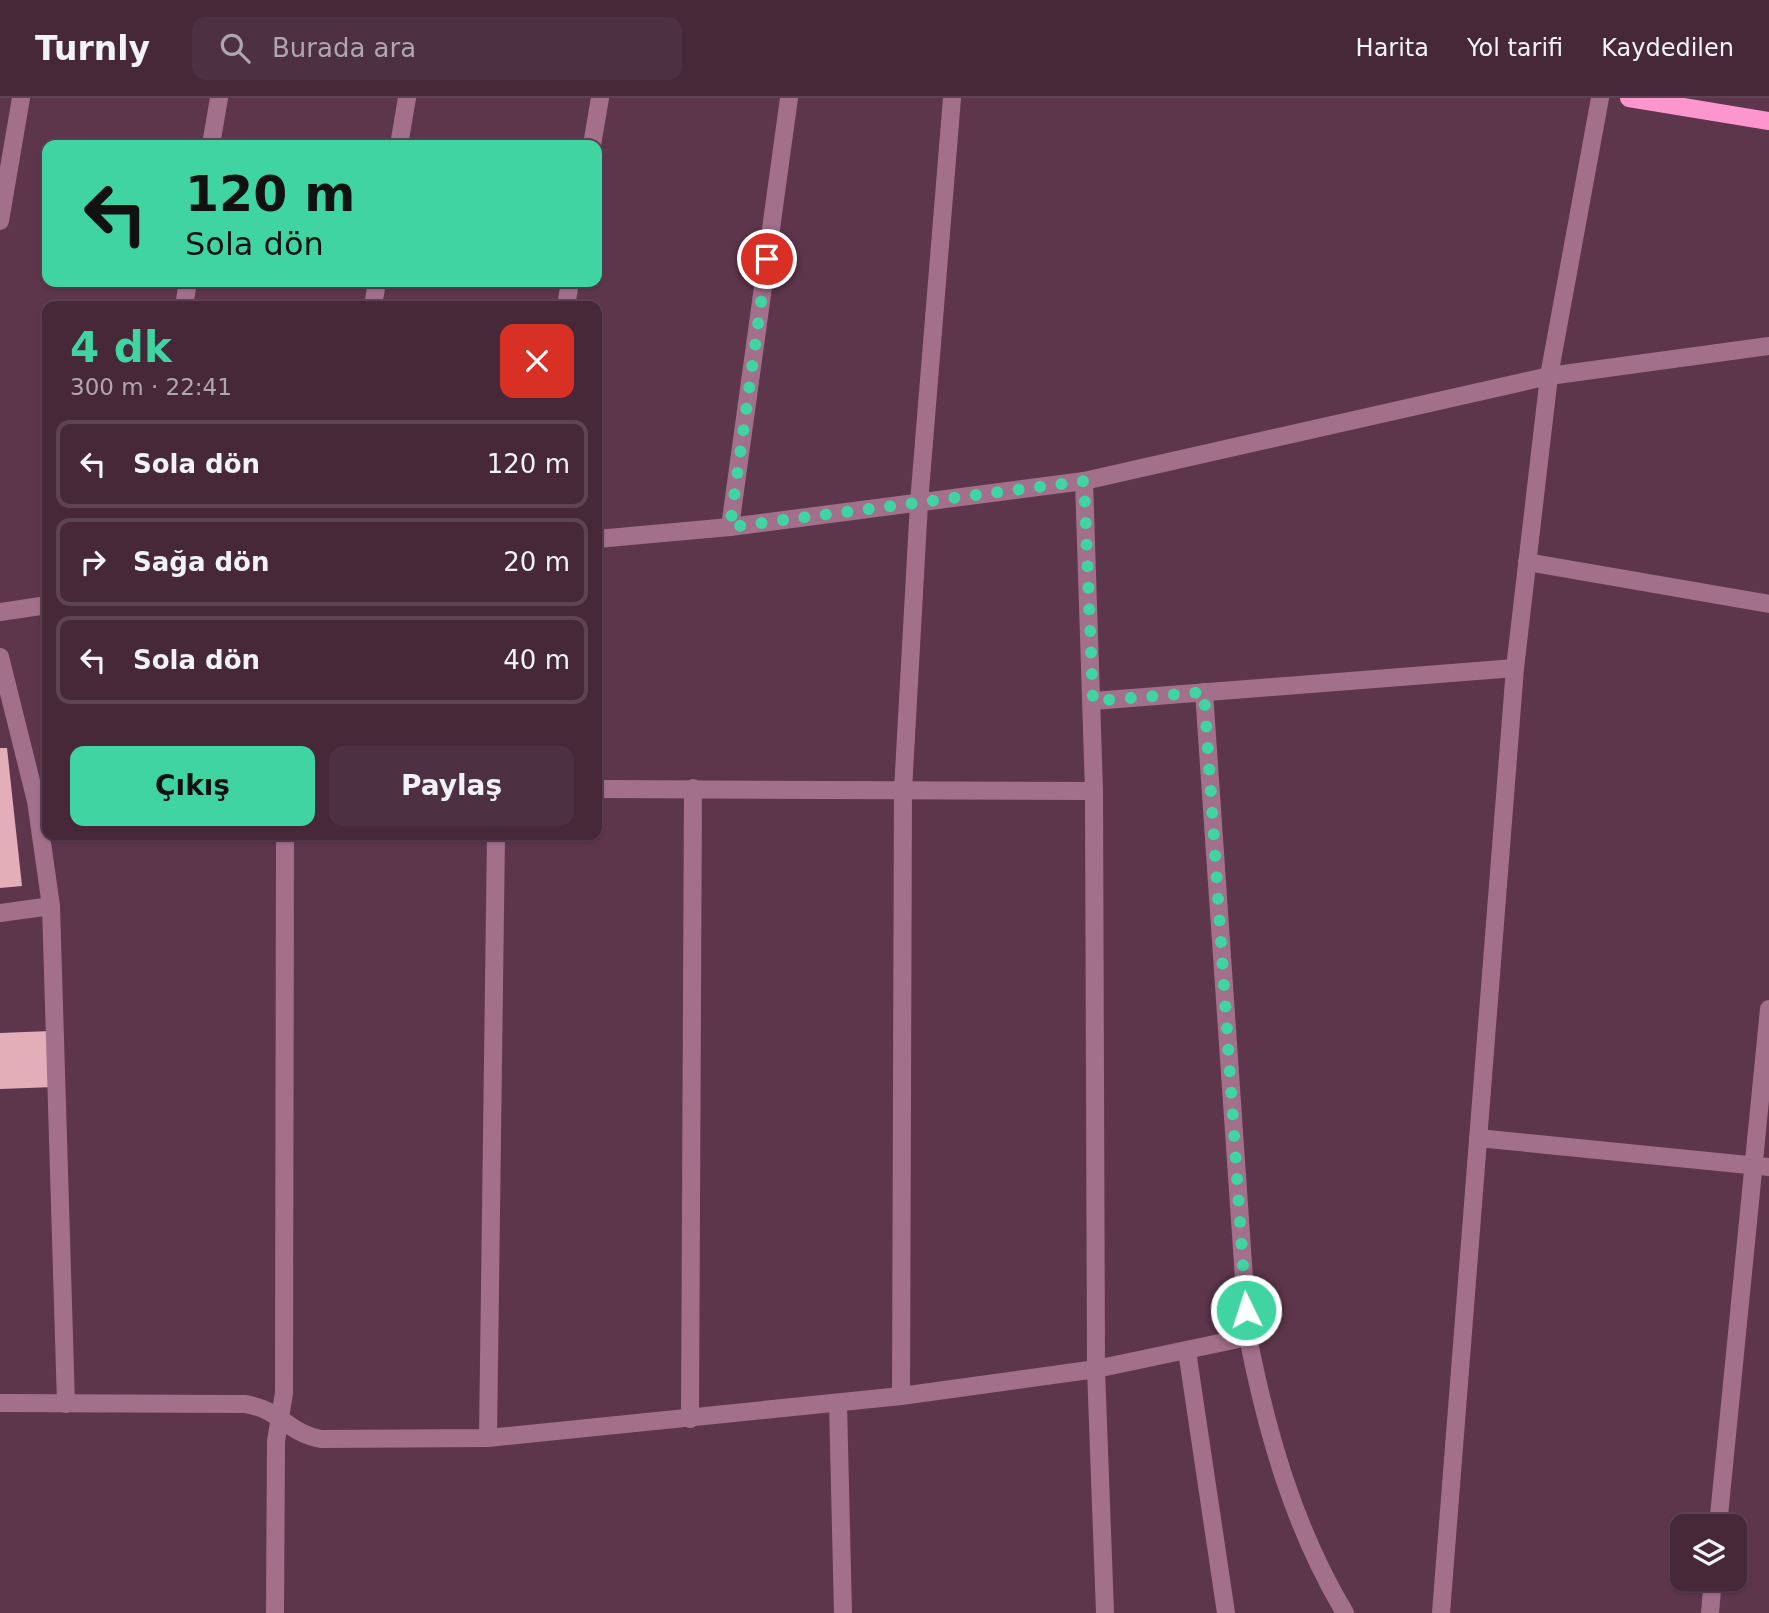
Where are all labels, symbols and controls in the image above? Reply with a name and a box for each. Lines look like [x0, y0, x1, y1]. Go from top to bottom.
search box [192, 17, 682, 80]
text: Turnly [35, 29, 150, 68]
icon: search [216, 29, 254, 67]
text: Burada ara [272, 33, 416, 63]
text: Harita [1356, 34, 1429, 62]
text: Yol tarifi [1467, 34, 1563, 62]
text: Kaydedilen [1601, 34, 1734, 62]
text: 120 m [185, 166, 355, 223]
icon: left [70, 168, 161, 259]
text: Sola dön [185, 225, 324, 263]
pin [737, 229, 797, 289]
icon: arrive [748, 240, 786, 278]
text: 4 dk [70, 323, 172, 372]
button: close [500, 324, 574, 398]
text: 300 m · 22:41 [70, 374, 232, 400]
icon: left [74, 445, 112, 483]
text: Sola dön [133, 449, 260, 479]
text: 120 m [487, 449, 570, 479]
icon: right [74, 543, 112, 581]
text: Sağa dön [133, 547, 269, 577]
text: 20 m [503, 547, 570, 577]
icon: left [74, 641, 112, 679]
text: Sola dön [133, 645, 260, 675]
text: 40 m [503, 645, 570, 675]
button: Çıkış [70, 746, 315, 826]
button: Paylaş [329, 746, 574, 826]
position arrow [1209, 1273, 1283, 1347]
map controls [1670, 1514, 1747, 1591]
button: layers [1670, 1514, 1747, 1591]

